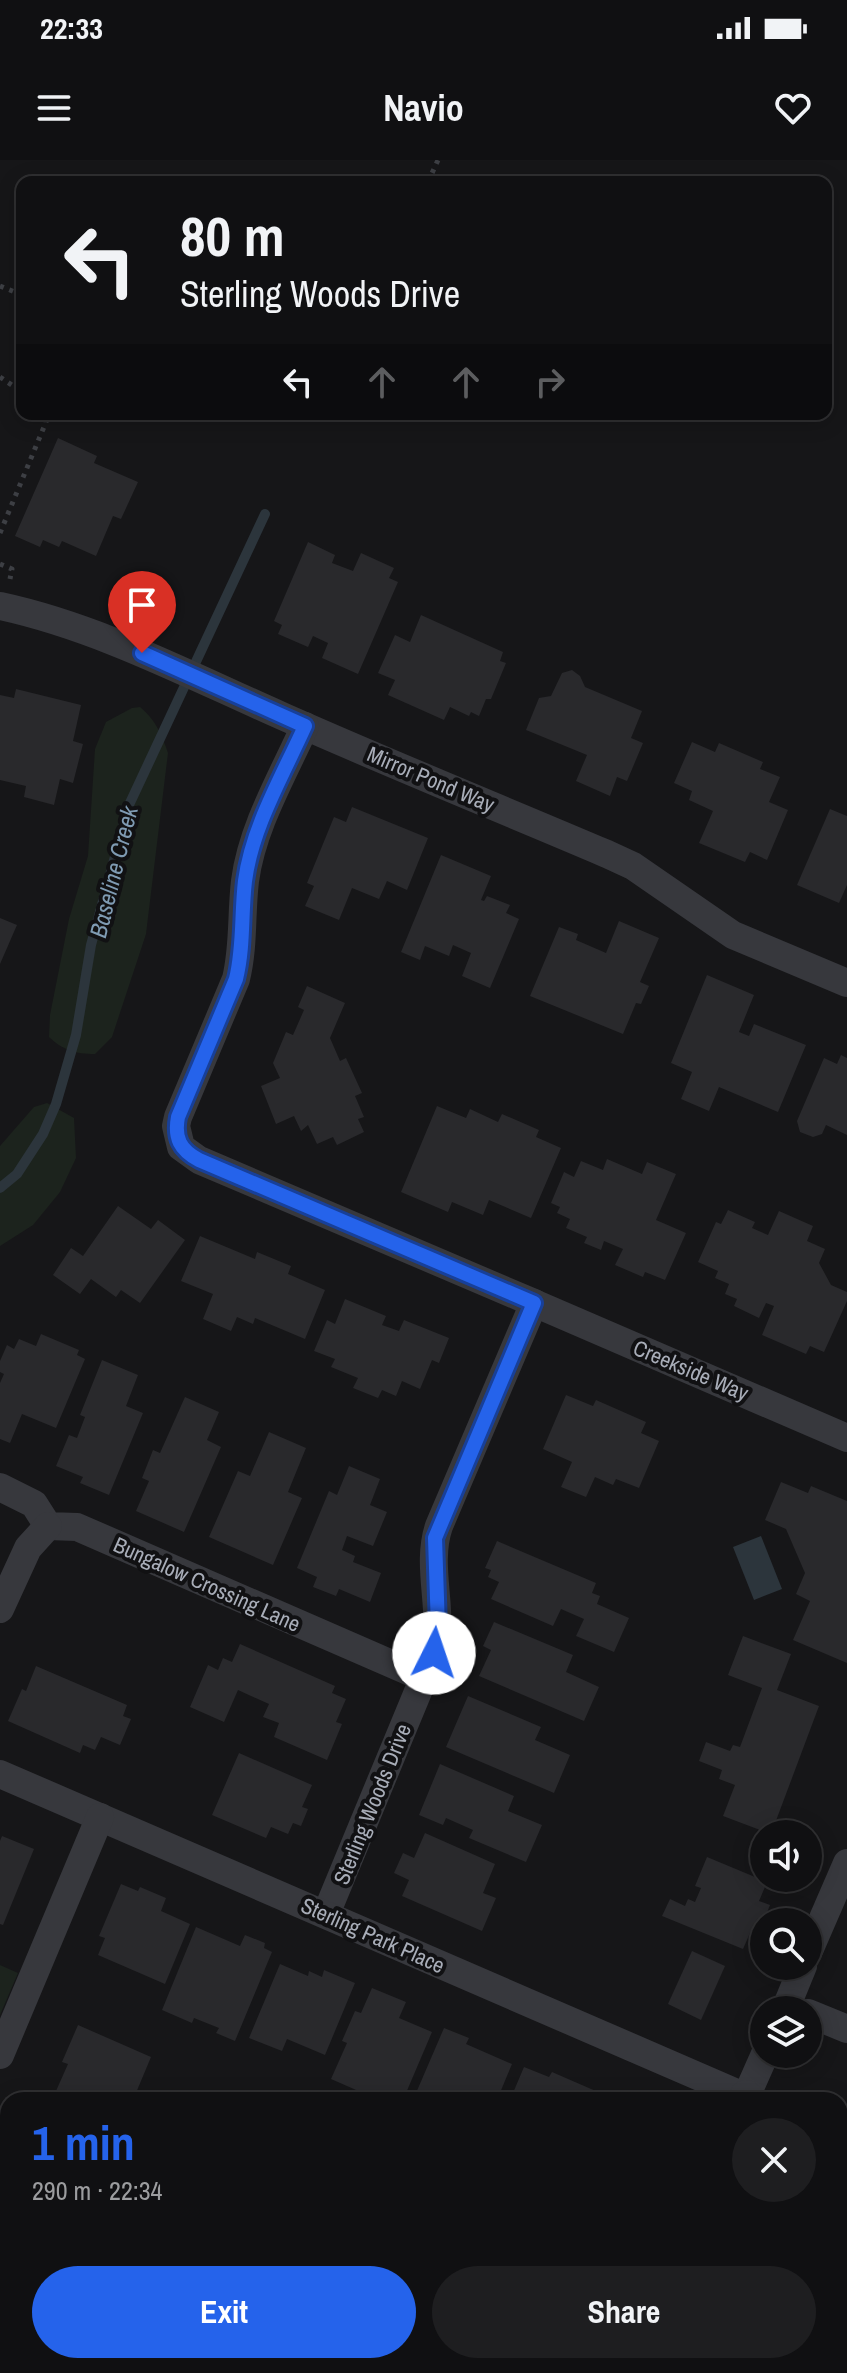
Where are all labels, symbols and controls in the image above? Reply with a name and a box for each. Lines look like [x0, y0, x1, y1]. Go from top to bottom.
text: 22:33 [40, 8, 103, 48]
text: Navio [383, 84, 464, 132]
icon: menu [32, 86, 76, 130]
icon: heart [771, 86, 815, 130]
text: 80 m [180, 198, 285, 273]
icon: left [48, 208, 152, 312]
text: Sterling Woods Drive [180, 270, 460, 318]
icon: left [276, 360, 320, 404]
icon: ahead [360, 360, 404, 404]
icon: ahead [444, 360, 488, 404]
icon: right [528, 360, 572, 404]
pin [108, 571, 176, 653]
icon: arrive [120, 583, 164, 627]
street label: Mirror Pond Way [363, 739, 499, 819]
water label: Baseline Creek [81, 801, 145, 941]
street label: Creekside Way [629, 1332, 753, 1408]
street label: Bungalow Crossing Lane [109, 1529, 305, 1639]
position arrow [392, 1611, 476, 1695]
street label: Sterling Woods Drive [326, 1719, 418, 1889]
map controls [750, 1820, 822, 2068]
button: sound [750, 1820, 822, 1892]
street label: Sterling Park Place [296, 1890, 450, 1980]
button: search [750, 1908, 822, 1980]
button: layers [750, 1996, 822, 2068]
text: 1 min [32, 2110, 135, 2175]
button: close [732, 2118, 816, 2202]
text: 290 m · 22:34 [32, 2173, 162, 2208]
button: Exit [32, 2266, 416, 2358]
button: Share [432, 2266, 816, 2358]

